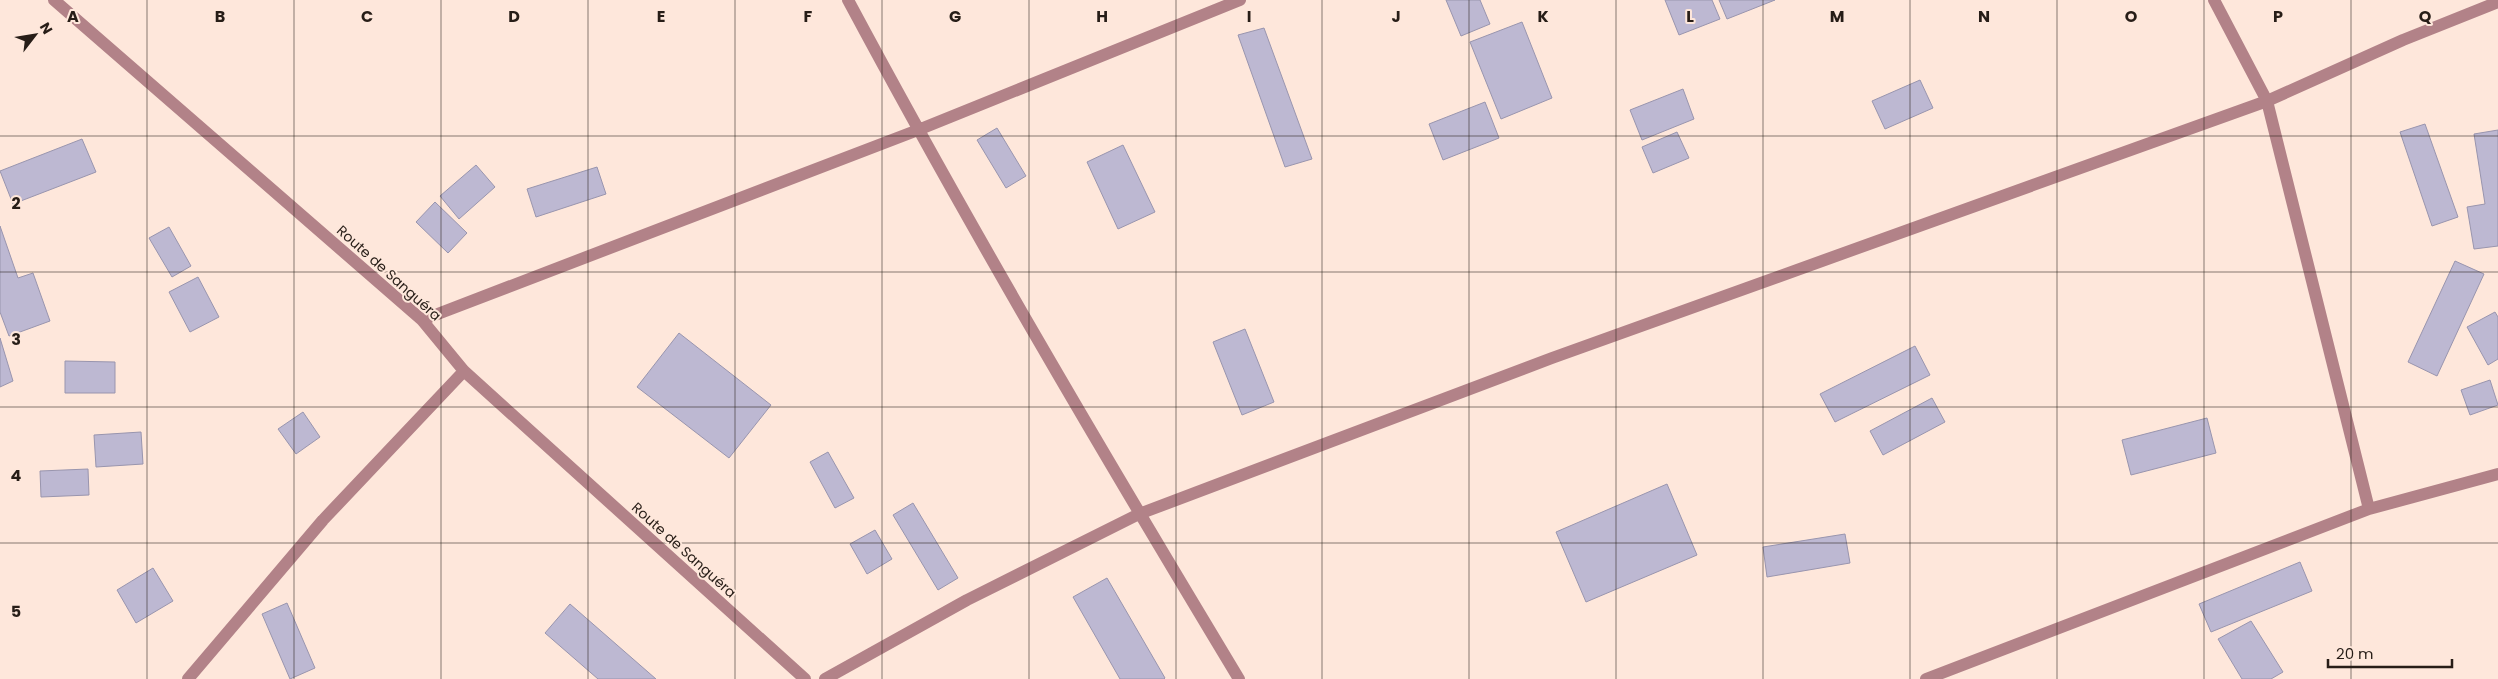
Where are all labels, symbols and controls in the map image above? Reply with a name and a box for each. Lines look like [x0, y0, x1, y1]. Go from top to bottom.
text: A [67, 5, 79, 28]
text: B [215, 5, 225, 28]
text: C [361, 5, 373, 28]
text: D [508, 5, 520, 28]
text: E [657, 5, 665, 28]
text: F [804, 5, 813, 28]
text: G [949, 5, 961, 28]
text: H [1096, 5, 1108, 28]
text: I [1247, 5, 1251, 28]
text: J [1391, 5, 1401, 28]
text: K [1537, 5, 1549, 28]
text: L [1686, 5, 1694, 28]
text: M [1830, 5, 1844, 28]
text: N [1978, 5, 1990, 28]
text: O [2125, 5, 2138, 28]
text: P [2273, 5, 2283, 28]
text: Q [2419, 5, 2432, 28]
north arrow [10, 10, 60, 60]
text: N [35, 19, 57, 38]
text: 2 [11, 192, 21, 215]
street label: Route de Sanguéra [332, 221, 446, 325]
text: 3 [11, 328, 21, 351]
text: 4 [11, 464, 22, 487]
street label: Route de Sanguéra [627, 498, 741, 602]
text: 5 [11, 600, 21, 623]
scale bar [2328, 636, 2452, 668]
text: 20 m [2336, 643, 2374, 664]

